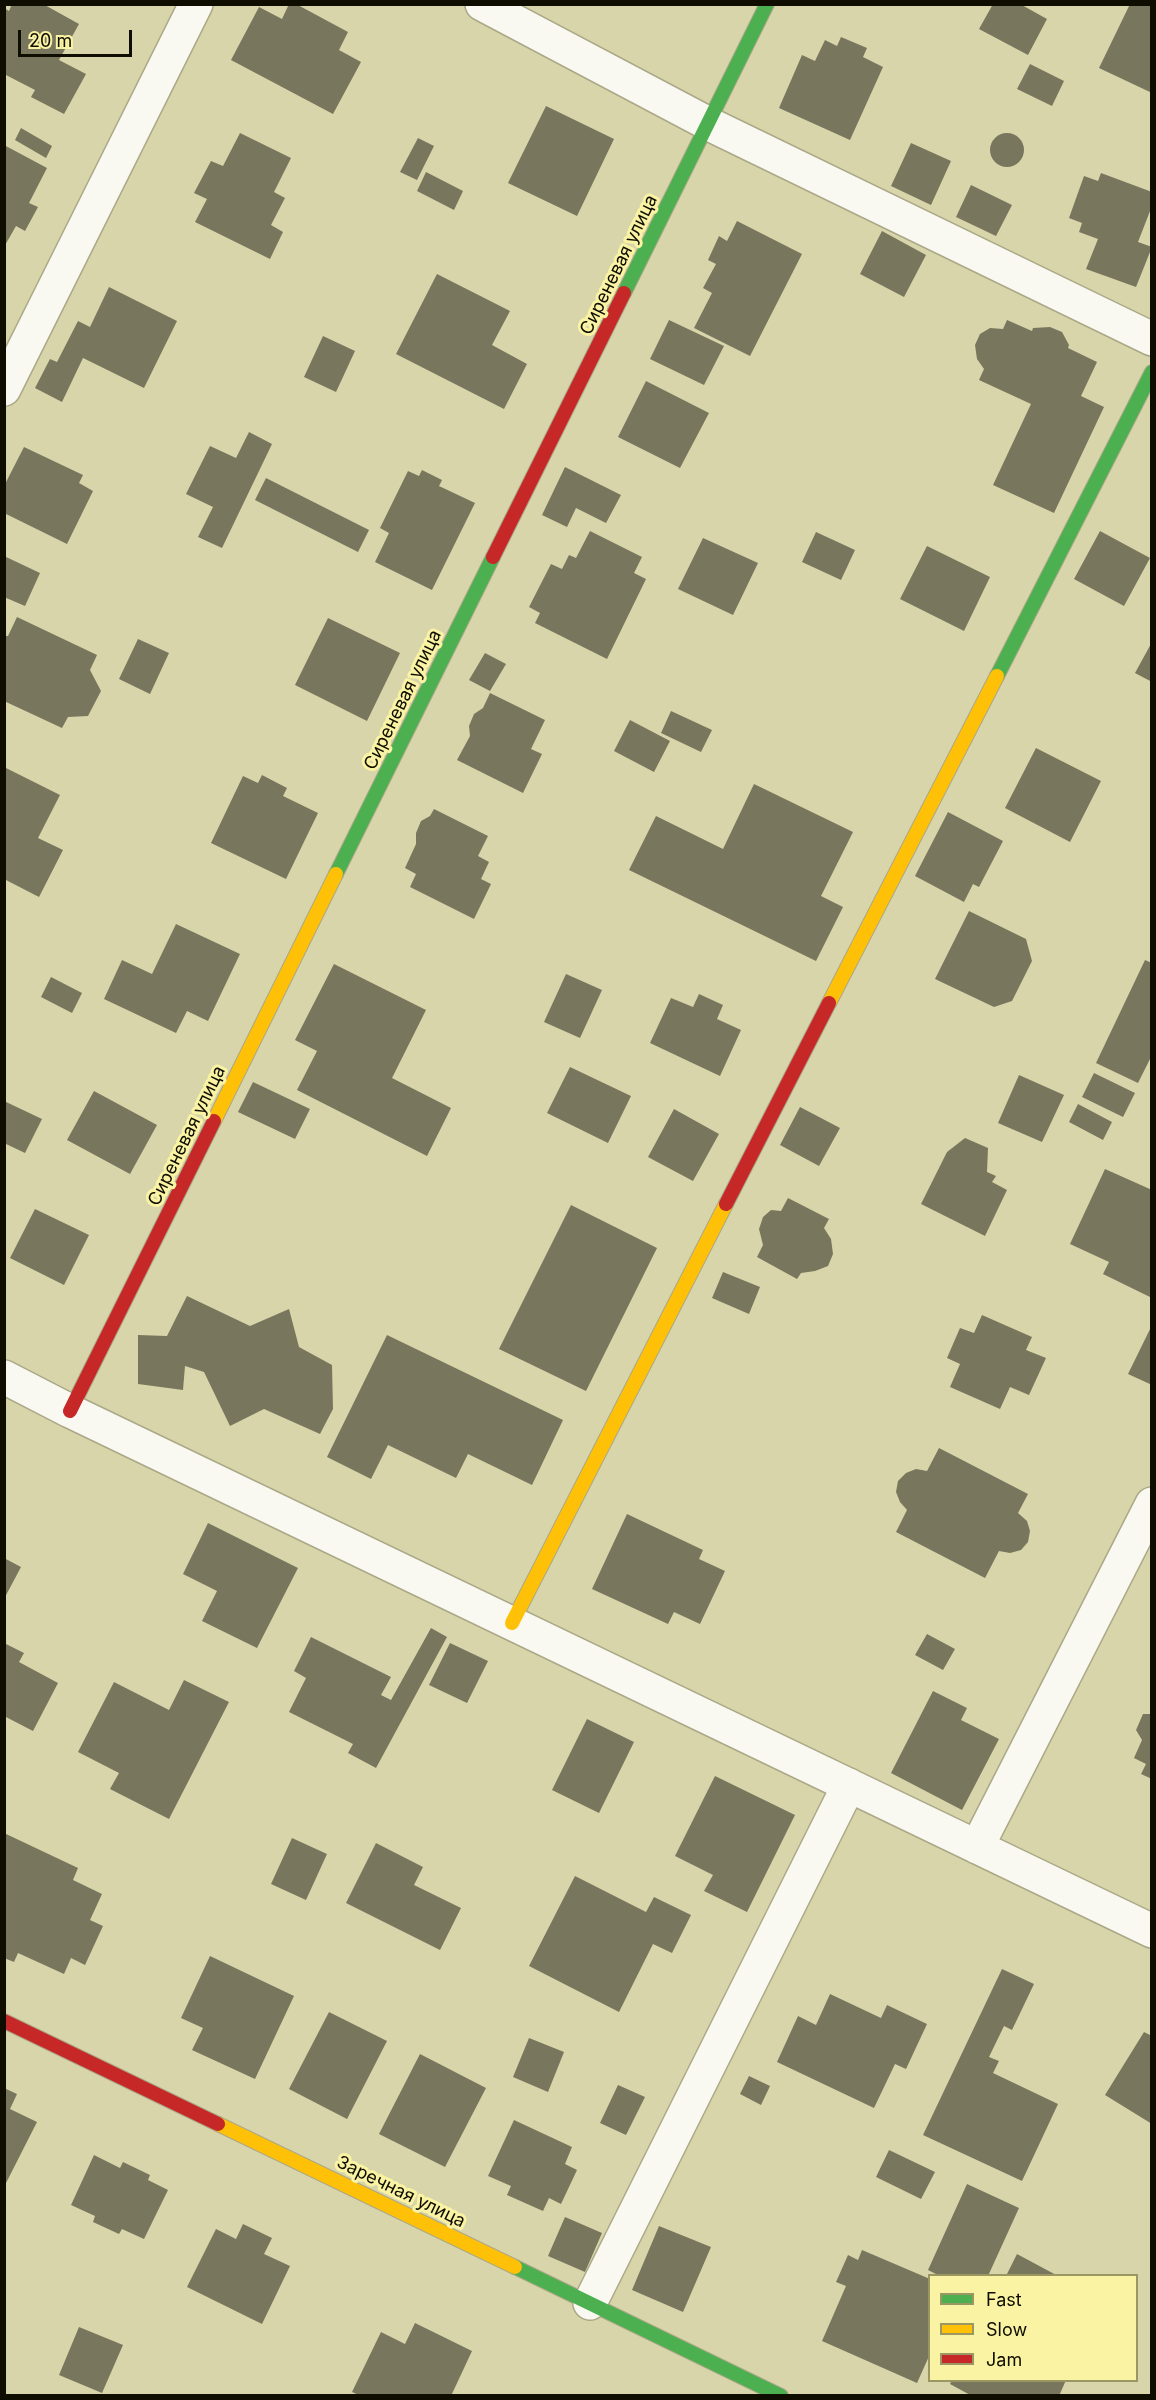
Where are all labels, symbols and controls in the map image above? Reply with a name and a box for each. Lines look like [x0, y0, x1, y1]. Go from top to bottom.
scale bar [21, 18, 135, 56]
text: 20 m [29, 30, 72, 51]
street label: Сиреневая улица [576, 192, 662, 338]
street label: Сиреневая улица [360, 627, 446, 773]
street label: Сиреневая улица [144, 1063, 230, 1209]
street label: Заречная улица [333, 2152, 469, 2232]
legend [928, 2274, 1138, 2382]
text: Fast [986, 2289, 1022, 2310]
text: Slow [986, 2319, 1027, 2340]
text: Jam [986, 2349, 1022, 2370]

